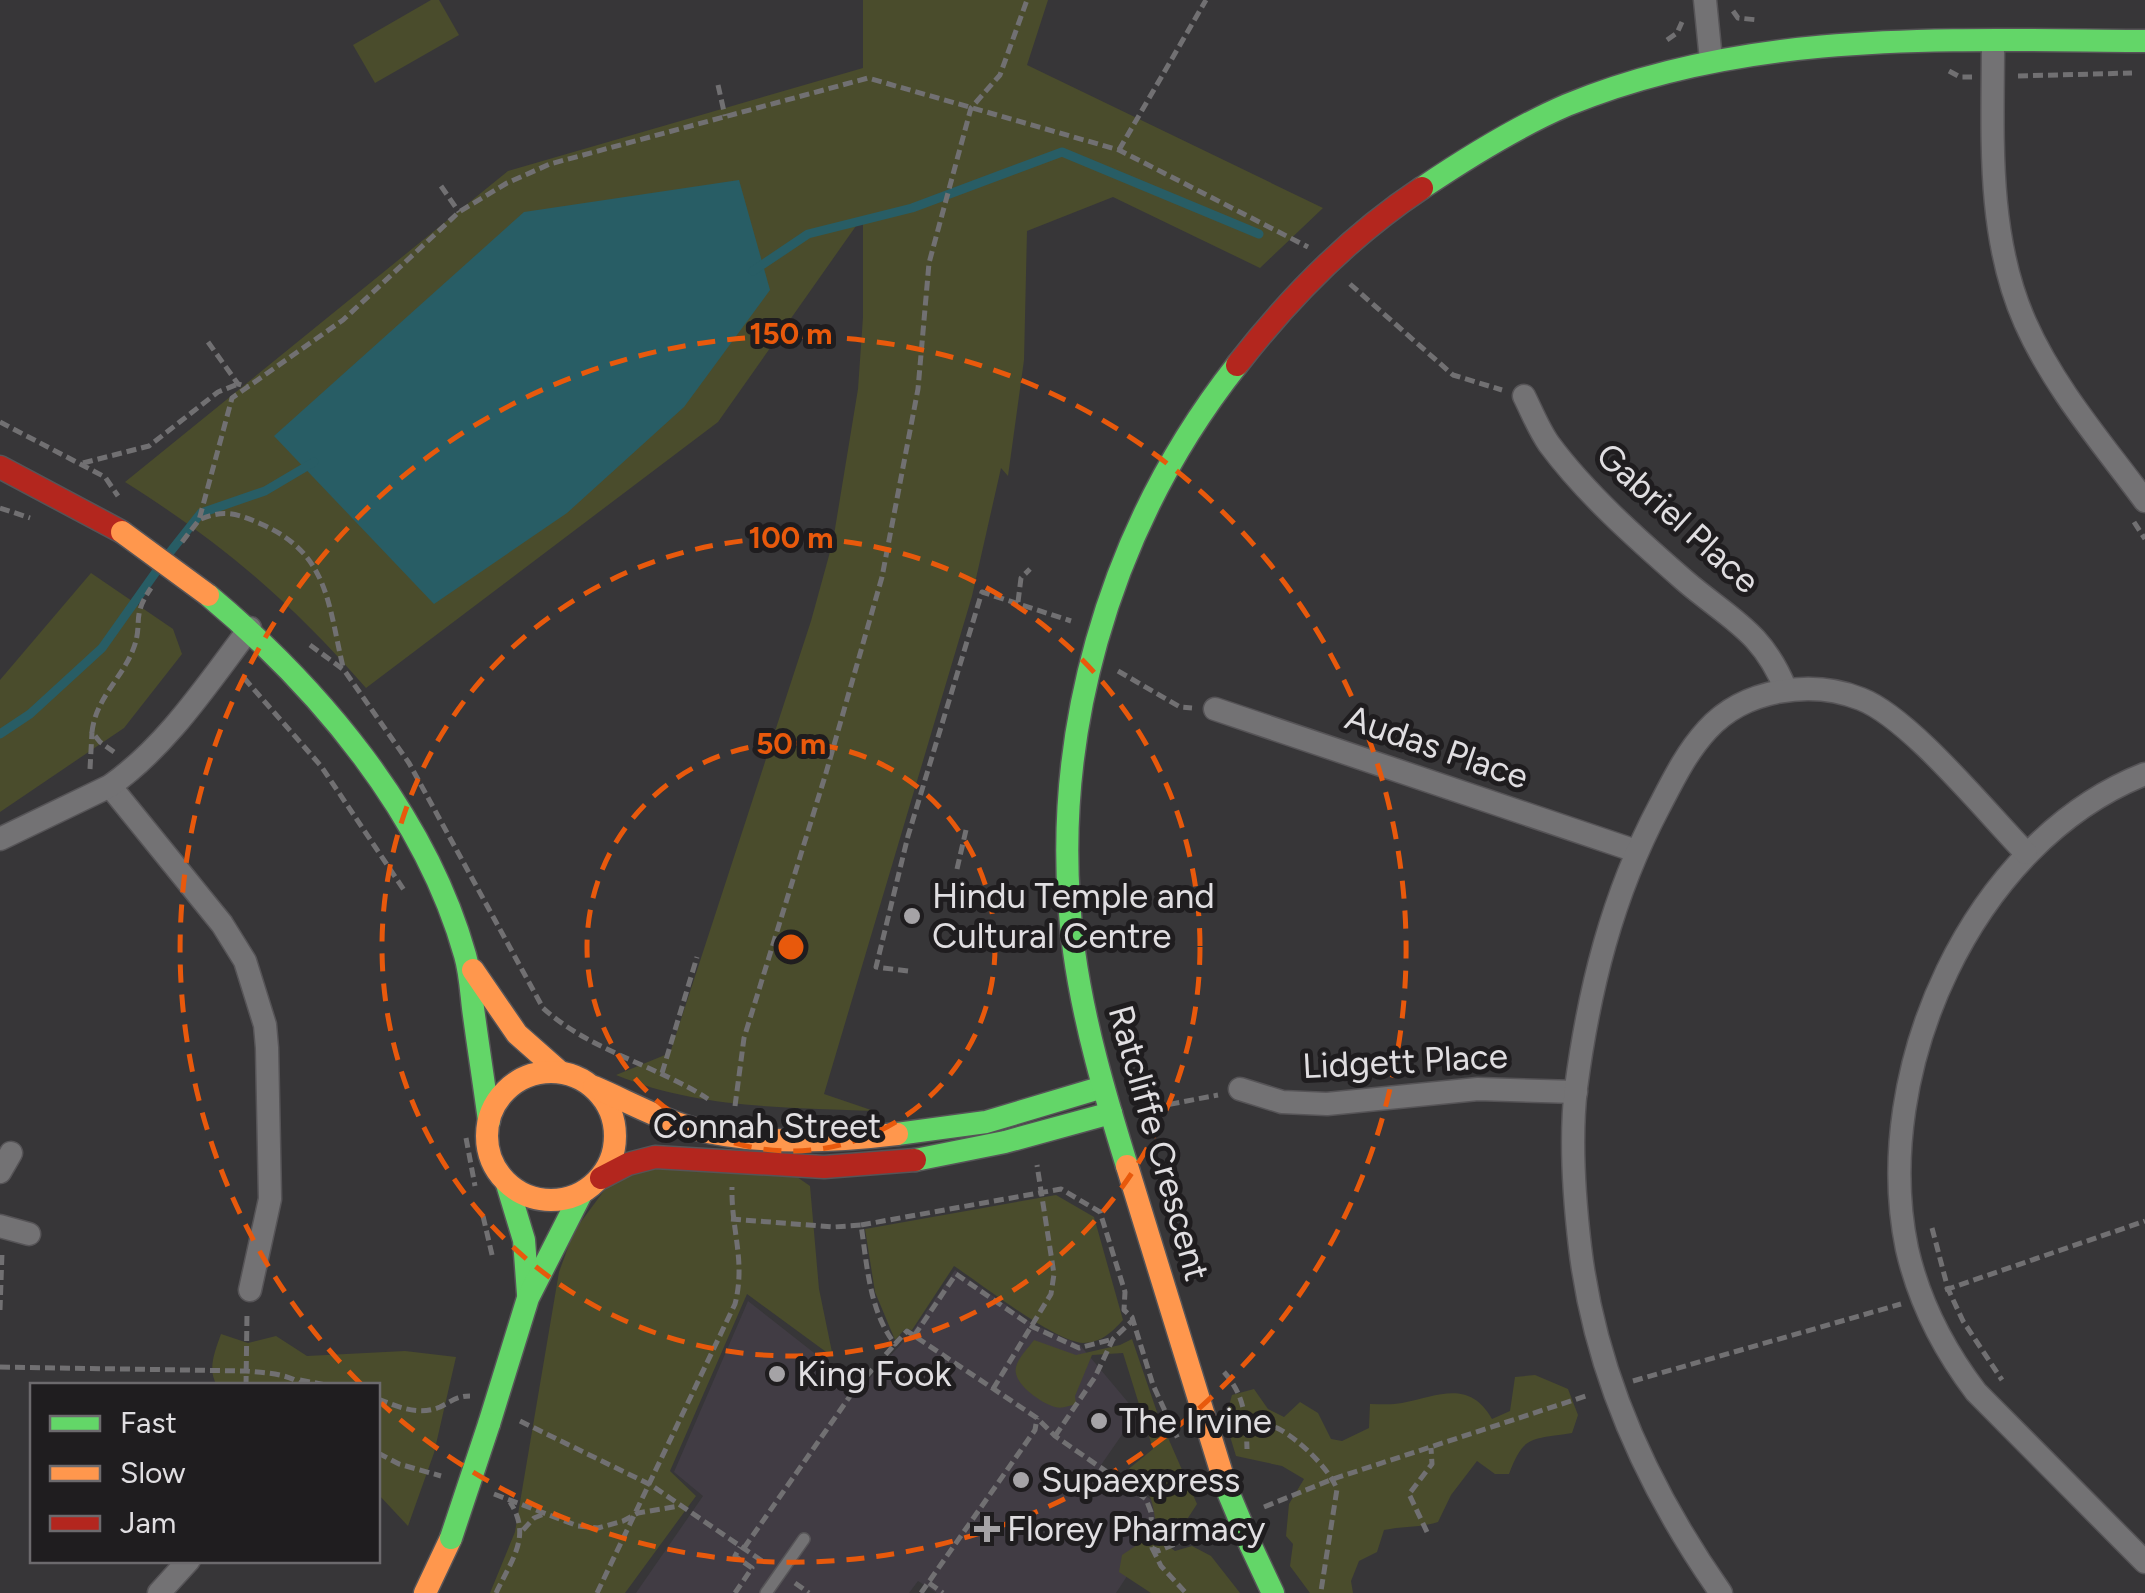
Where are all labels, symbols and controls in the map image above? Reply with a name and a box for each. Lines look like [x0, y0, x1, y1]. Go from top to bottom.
text: 150 m [750, 315, 832, 352]
street label: Gabriel Place [1588, 434, 1768, 602]
text: 100 m [749, 519, 833, 556]
street label: Audas Place [1340, 696, 1534, 798]
text: 50 m [756, 725, 826, 762]
place label: Hindu Temple and Cultural Centre [932, 875, 1215, 957]
marker: Hindu Temple and Cultural Centre [901, 905, 923, 927]
centre of rings [773, 929, 809, 965]
street label: Ratcliffe Crescent [1100, 1001, 1218, 1285]
street label: Lidgett Place [1301, 1035, 1509, 1087]
street label: Connah Street [653, 1105, 881, 1147]
place label: King Fook [797, 1353, 952, 1395]
marker: King Fook [766, 1363, 788, 1385]
legend [30, 1383, 380, 1563]
place label: The Irvine [1119, 1400, 1272, 1442]
text: Fast [120, 1404, 177, 1441]
marker: The Irvine [1088, 1410, 1110, 1432]
text: Slow [120, 1454, 186, 1491]
place label: Supaexpress [1041, 1459, 1240, 1501]
marker: Supaexpress [1010, 1469, 1032, 1491]
text: Jam [120, 1504, 176, 1541]
place label: Florey Pharmacy [1007, 1508, 1266, 1550]
marker: Florey Pharmacy [976, 1518, 998, 1540]

